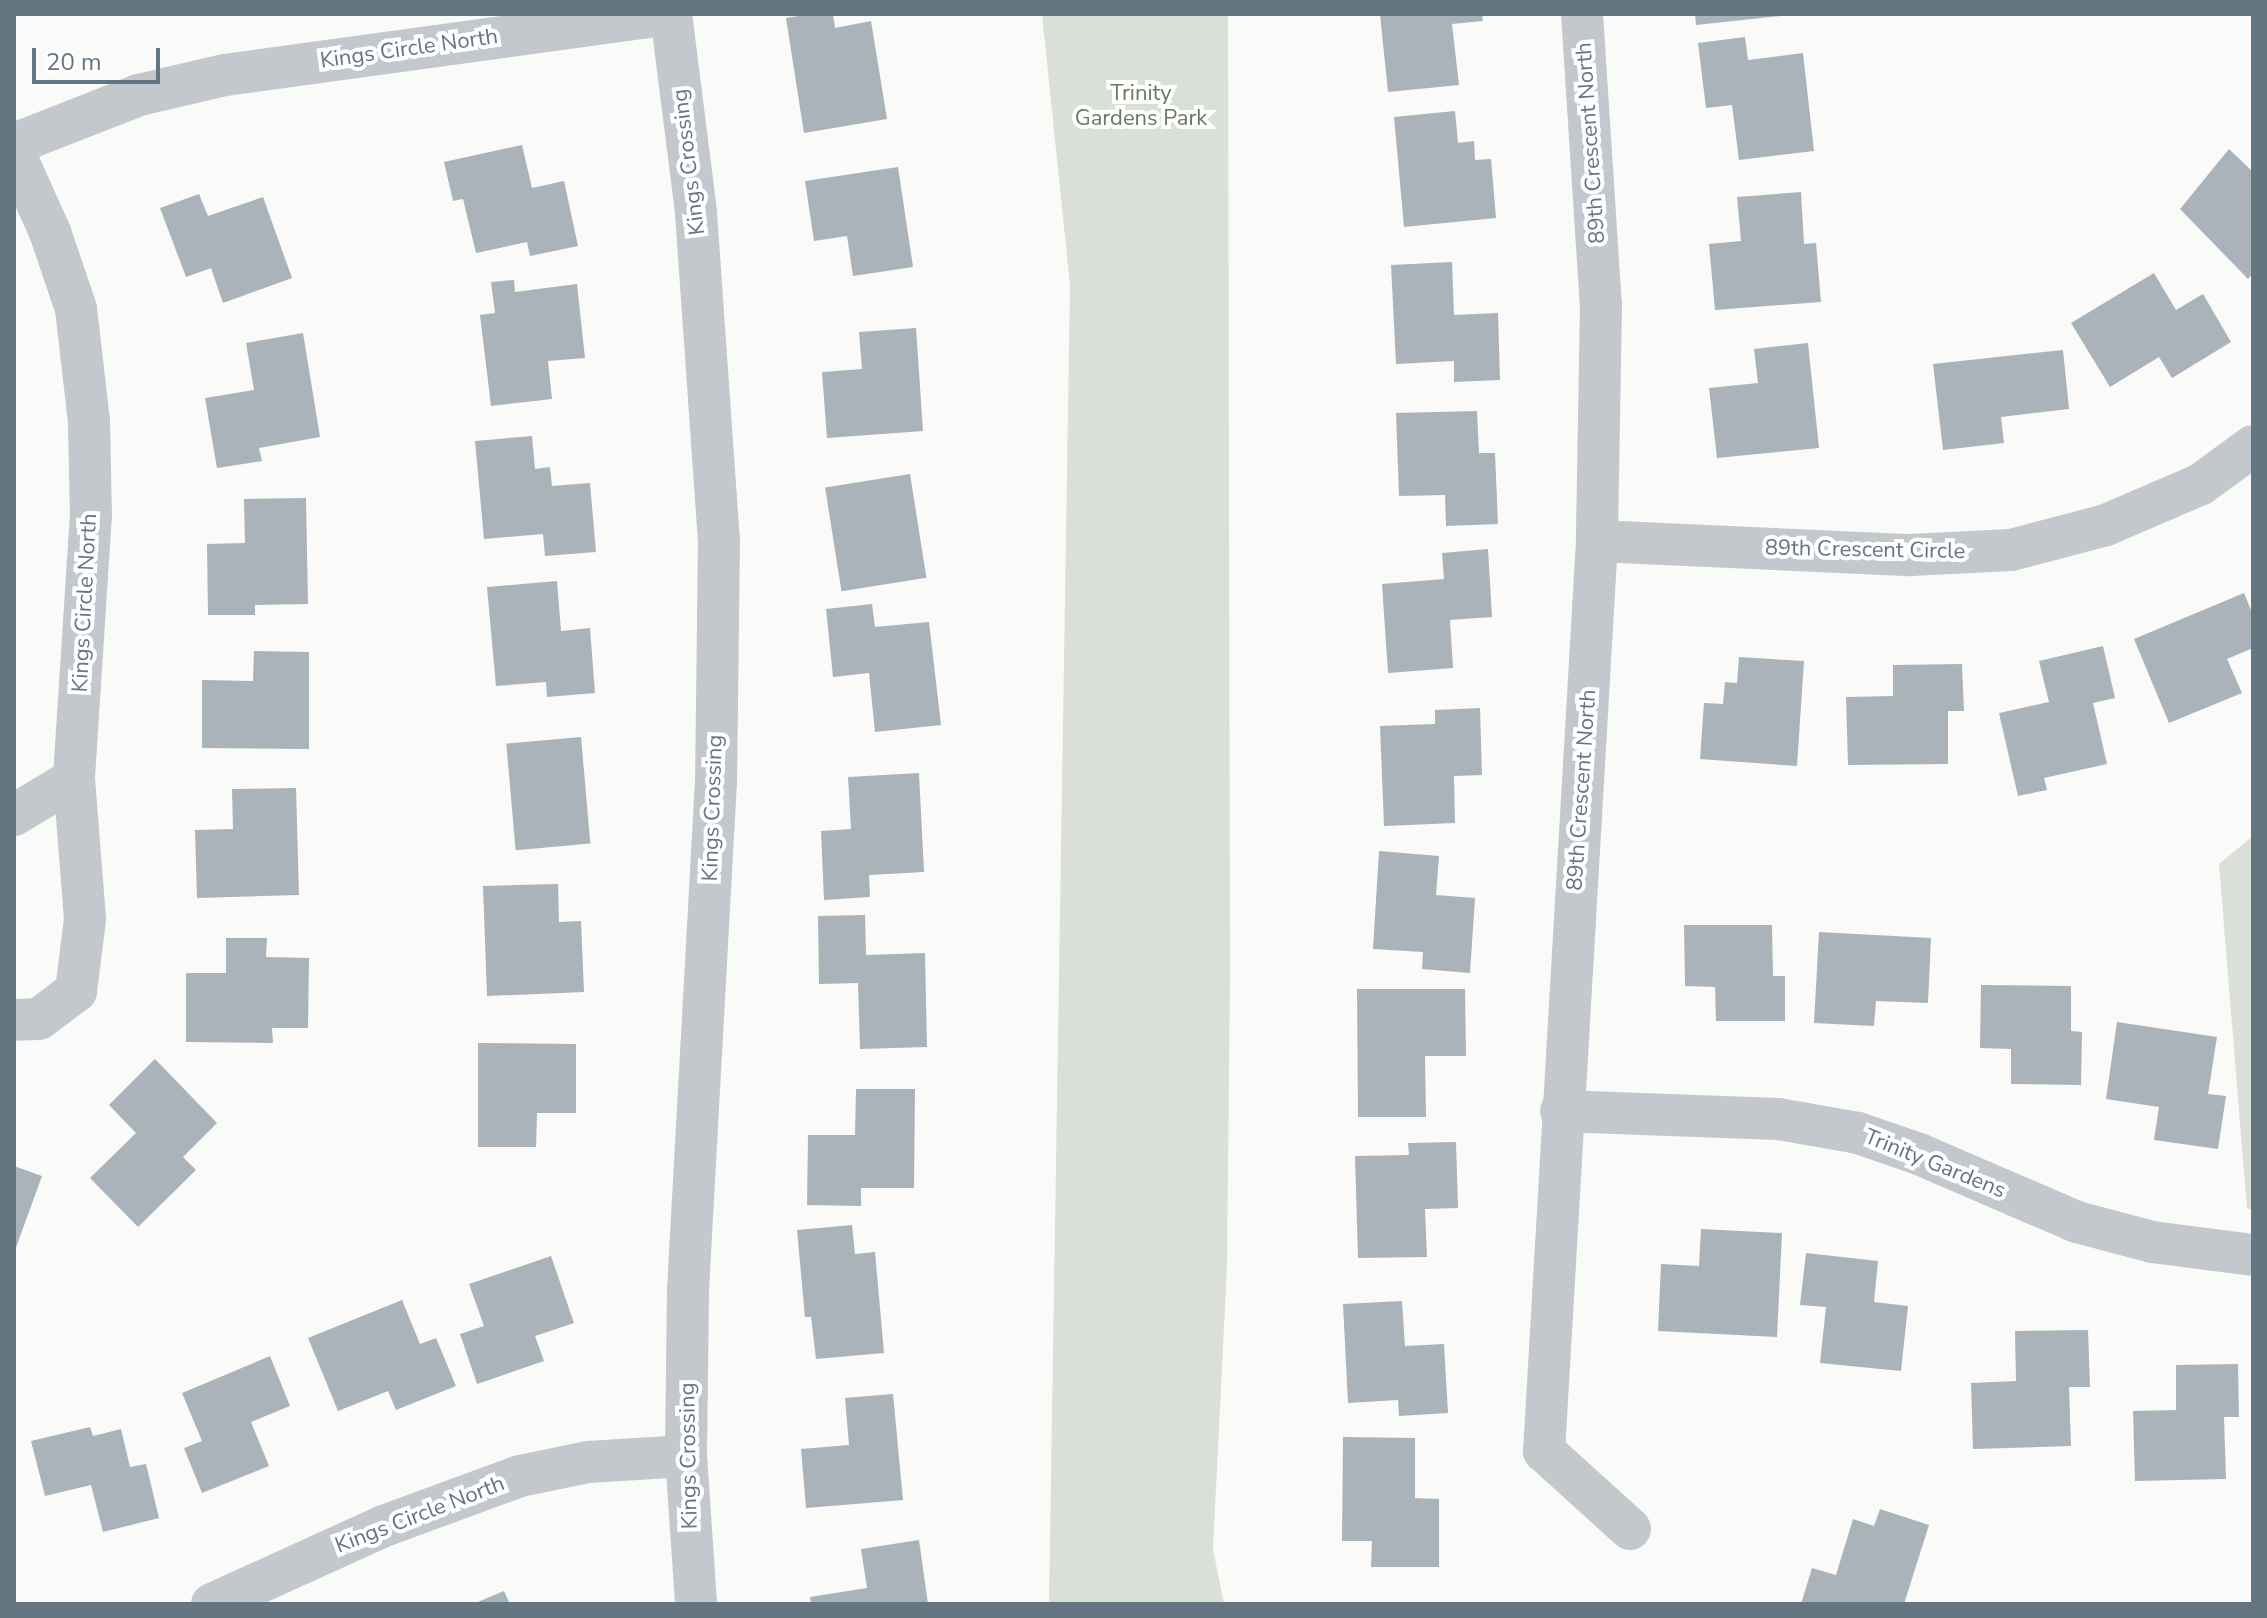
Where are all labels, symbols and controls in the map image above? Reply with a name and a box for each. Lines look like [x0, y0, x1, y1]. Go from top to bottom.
street label: Kings Circle North [318, 23, 500, 75]
scale bar [36, 32, 164, 82]
street label: 89th Crescent North [1571, 41, 1611, 245]
text: 20 m [46, 46, 102, 78]
park label: Trinity Gardens Park [1075, 80, 1207, 132]
street label: Kings Crossing [667, 87, 711, 237]
street label: Kings Circle North [67, 513, 103, 693]
street label: 89th Crescent Circle [1765, 535, 1965, 565]
street label: 89th Crescent North [1562, 688, 1602, 892]
street label: Kings Crossing [697, 734, 729, 882]
street label: Trinity Gardens [1861, 1124, 2009, 1204]
street label: Kings Crossing [675, 1382, 703, 1530]
street label: Kings Circle North [332, 1471, 508, 1559]

